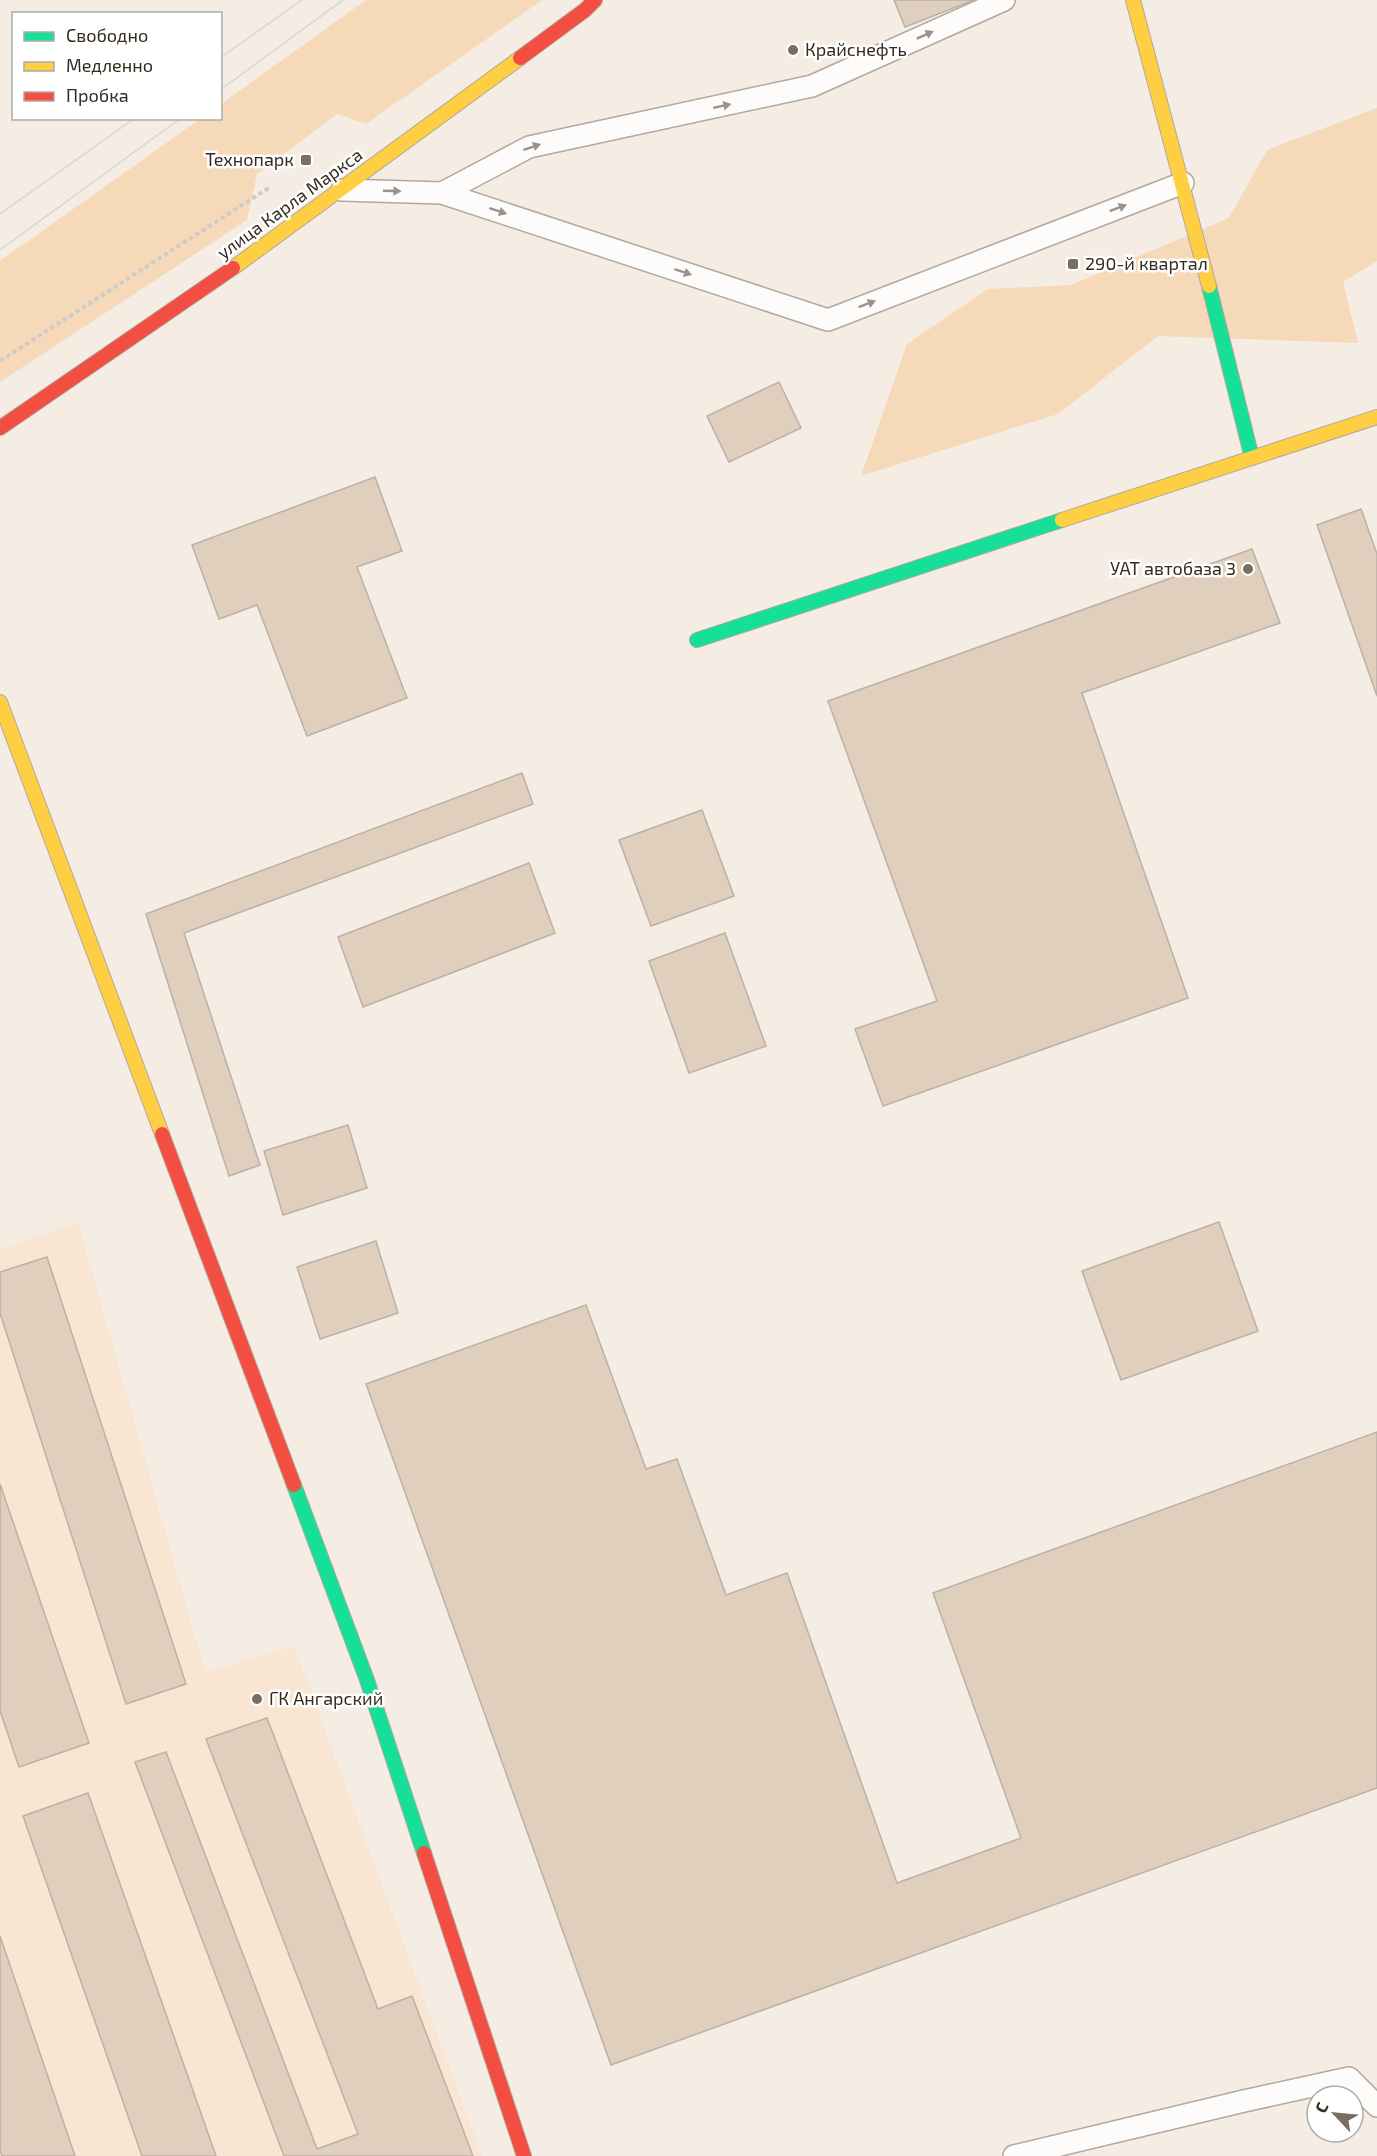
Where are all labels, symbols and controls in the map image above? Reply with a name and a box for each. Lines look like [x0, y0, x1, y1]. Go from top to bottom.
legend [12, 12, 222, 120]
text: Свободно [66, 24, 148, 46]
one-way arrow [916, 30, 934, 40]
place label: Крайснефть [805, 38, 907, 60]
marker: Крайснефть [786, 43, 800, 57]
text: Медленно [66, 54, 153, 76]
text: Пробка [66, 84, 129, 106]
one-way arrow [713, 100, 731, 110]
one-way arrow [523, 142, 541, 152]
street label: улица Карла Маркса [212, 143, 366, 263]
place label: Технопарк [205, 148, 294, 170]
marker: Технопарк [299, 153, 313, 167]
one-way arrow [382, 186, 401, 196]
one-way arrow [1109, 202, 1127, 212]
one-way arrow [489, 207, 507, 216]
place label: 290-й квартал [1085, 252, 1208, 274]
marker: 290-й квартал [1066, 257, 1080, 271]
one-way arrow [674, 268, 692, 277]
one-way arrow [859, 299, 877, 309]
place label: УАТ автобаза 3 [1110, 557, 1236, 579]
marker: УАТ автобаза 3 [1241, 562, 1255, 576]
place label: ГК Ангарский [269, 1687, 383, 1709]
marker: ГК Ангарский [250, 1692, 264, 1706]
north arrow [1305, 2084, 1365, 2144]
text: С [1310, 2099, 1332, 2116]

